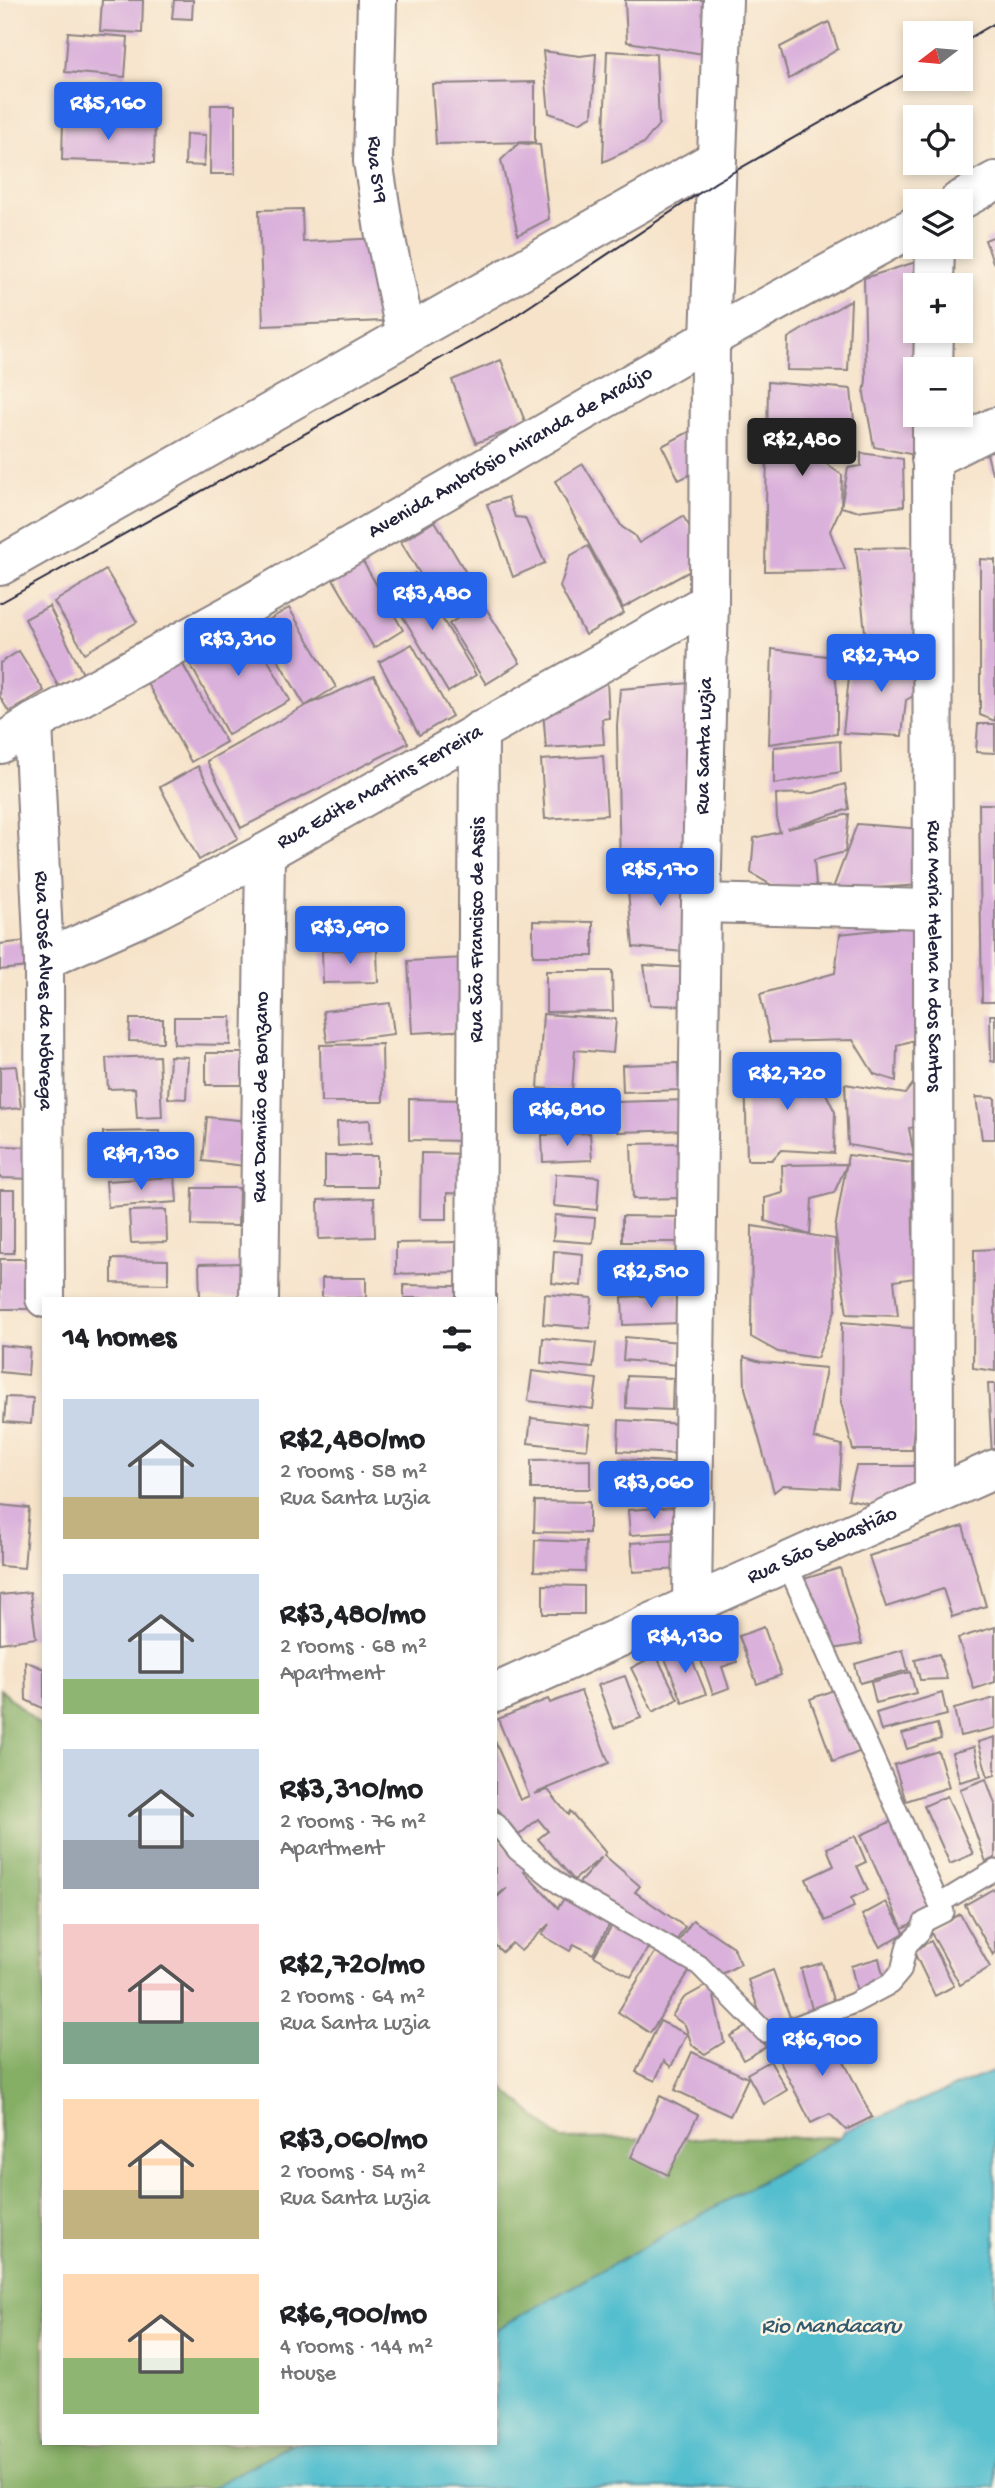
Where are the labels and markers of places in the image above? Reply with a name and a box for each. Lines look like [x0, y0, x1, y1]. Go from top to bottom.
pin: R$5,160 [43, 82, 173, 142]
pin: R$2,480 [737, 419, 867, 478]
pin: R$3,480 [367, 572, 497, 632]
pin: R$3,310 [173, 618, 303, 678]
pin: R$2,740 [816, 634, 946, 694]
pin: R$5,170 [595, 848, 725, 908]
pin: R$3,690 [285, 906, 415, 966]
pin: R$2,720 [722, 1052, 852, 1112]
pin: R$6,810 [502, 1088, 632, 1148]
pin: R$9,130 [76, 1132, 206, 1192]
pin: R$2,510 [586, 1250, 716, 1310]
pin: R$3,060 [589, 1462, 719, 1521]
pin: R$4,130 [620, 1616, 750, 1675]
pin: R$6,900 [757, 2018, 887, 2078]

